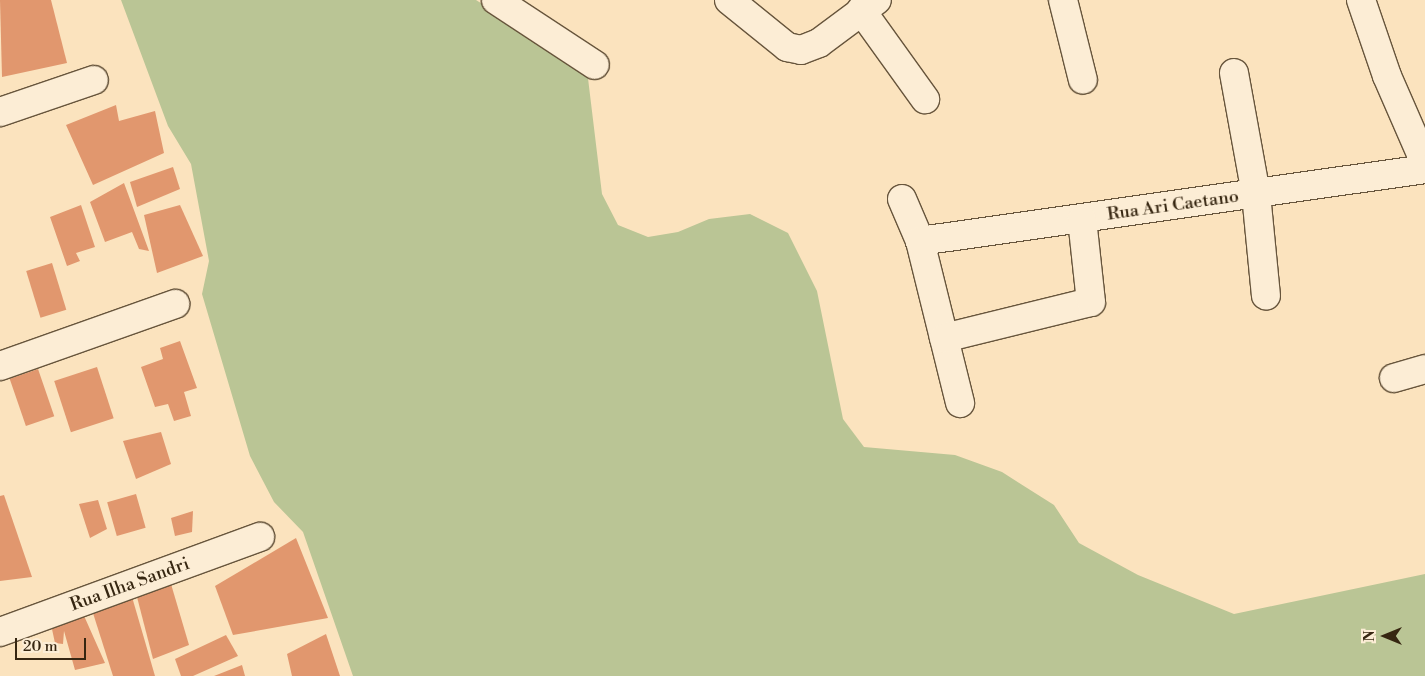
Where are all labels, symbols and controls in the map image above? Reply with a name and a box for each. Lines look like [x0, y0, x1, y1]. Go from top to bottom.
street label: Rua Ari Caetano [1106, 186, 1240, 226]
street label: Rua Ilha Sandri [67, 553, 193, 617]
north arrow [1360, 611, 1410, 661]
scale bar [18, 628, 89, 660]
text: N [1361, 630, 1379, 642]
text: 20 m [23, 637, 58, 656]

